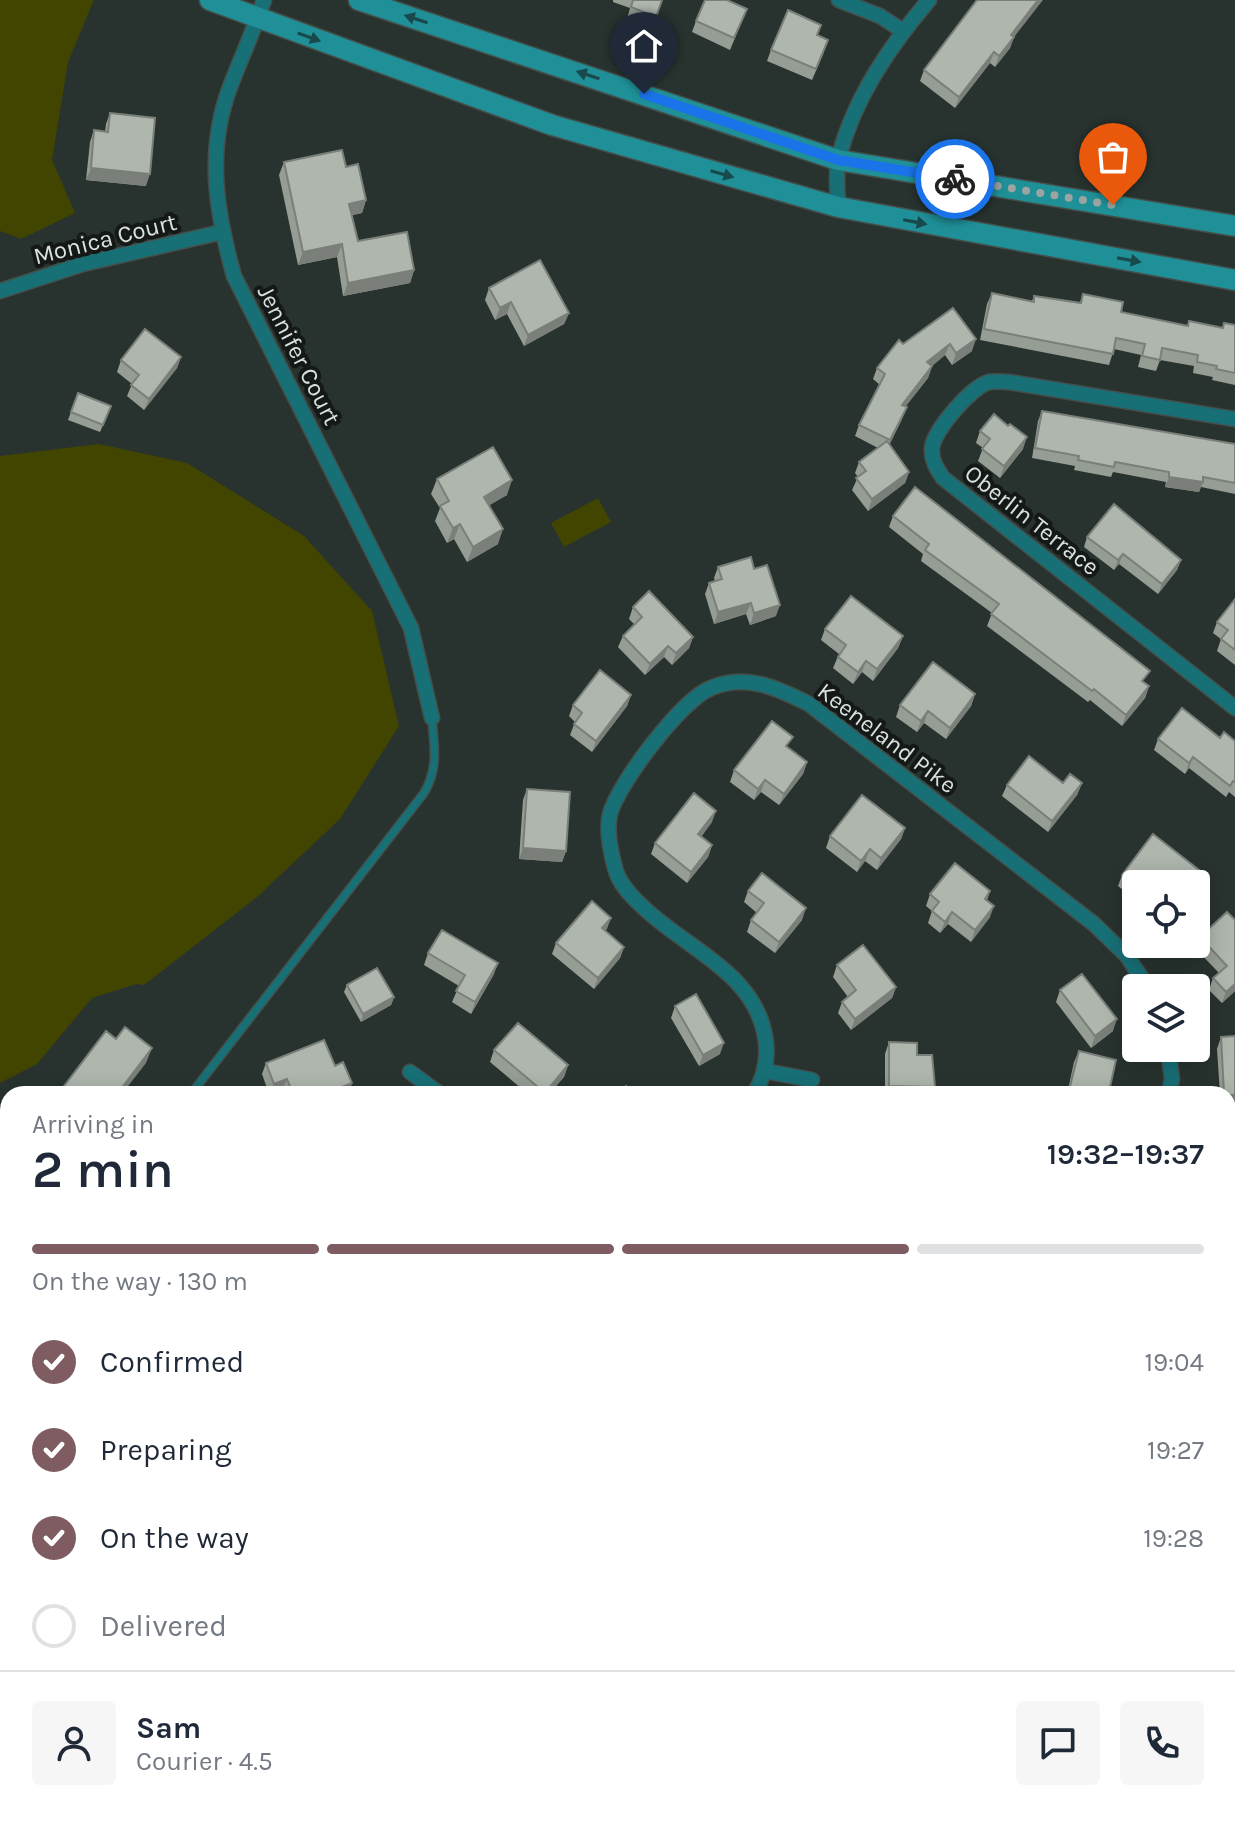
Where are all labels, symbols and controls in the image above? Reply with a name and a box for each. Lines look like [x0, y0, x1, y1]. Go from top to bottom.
one-way arrow [404, 12, 428, 24]
pin [610, 12, 678, 94]
icon: home [622, 24, 666, 68]
one-way arrow [297, 31, 321, 44]
one-way arrow [576, 69, 600, 81]
pin [1079, 123, 1147, 205]
icon: bag [1091, 135, 1135, 179]
courier [915, 139, 995, 219]
icon: bike [933, 157, 977, 201]
one-way arrow [711, 168, 735, 181]
street label: Monica Court [31, 208, 179, 270]
one-way arrow [902, 216, 927, 228]
one-way arrow [1117, 255, 1142, 267]
street label: Jennifer Court [252, 280, 346, 430]
street label: Oberlin Terrace [959, 459, 1105, 581]
street label: Keeneland Pike [812, 677, 962, 799]
map controls [1122, 870, 1210, 1062]
button: locate [1122, 870, 1210, 958]
button: layers [1122, 974, 1210, 1062]
text: Arriving in [32, 1109, 154, 1140]
text: 19:32–19:37 [1047, 1136, 1204, 1172]
text: 2 min [32, 1139, 174, 1200]
text: On the way · 130 m [32, 1266, 248, 1297]
icon: check [32, 1340, 76, 1384]
text: Confirmed [100, 1344, 244, 1380]
text: 19:04 [1144, 1347, 1204, 1378]
icon: check [32, 1428, 76, 1472]
text: Preparing [100, 1432, 232, 1468]
text: 19:27 [1147, 1435, 1204, 1466]
icon: check [32, 1516, 76, 1560]
text: On the way [100, 1520, 249, 1556]
text: 19:28 [1143, 1523, 1204, 1554]
text: Delivered [100, 1608, 227, 1644]
button: person [32, 1701, 116, 1785]
button: chat [1016, 1701, 1100, 1785]
button: phone [1120, 1701, 1204, 1785]
text: Sam [136, 1710, 201, 1746]
text: Courier · 4.5 [136, 1746, 273, 1777]

